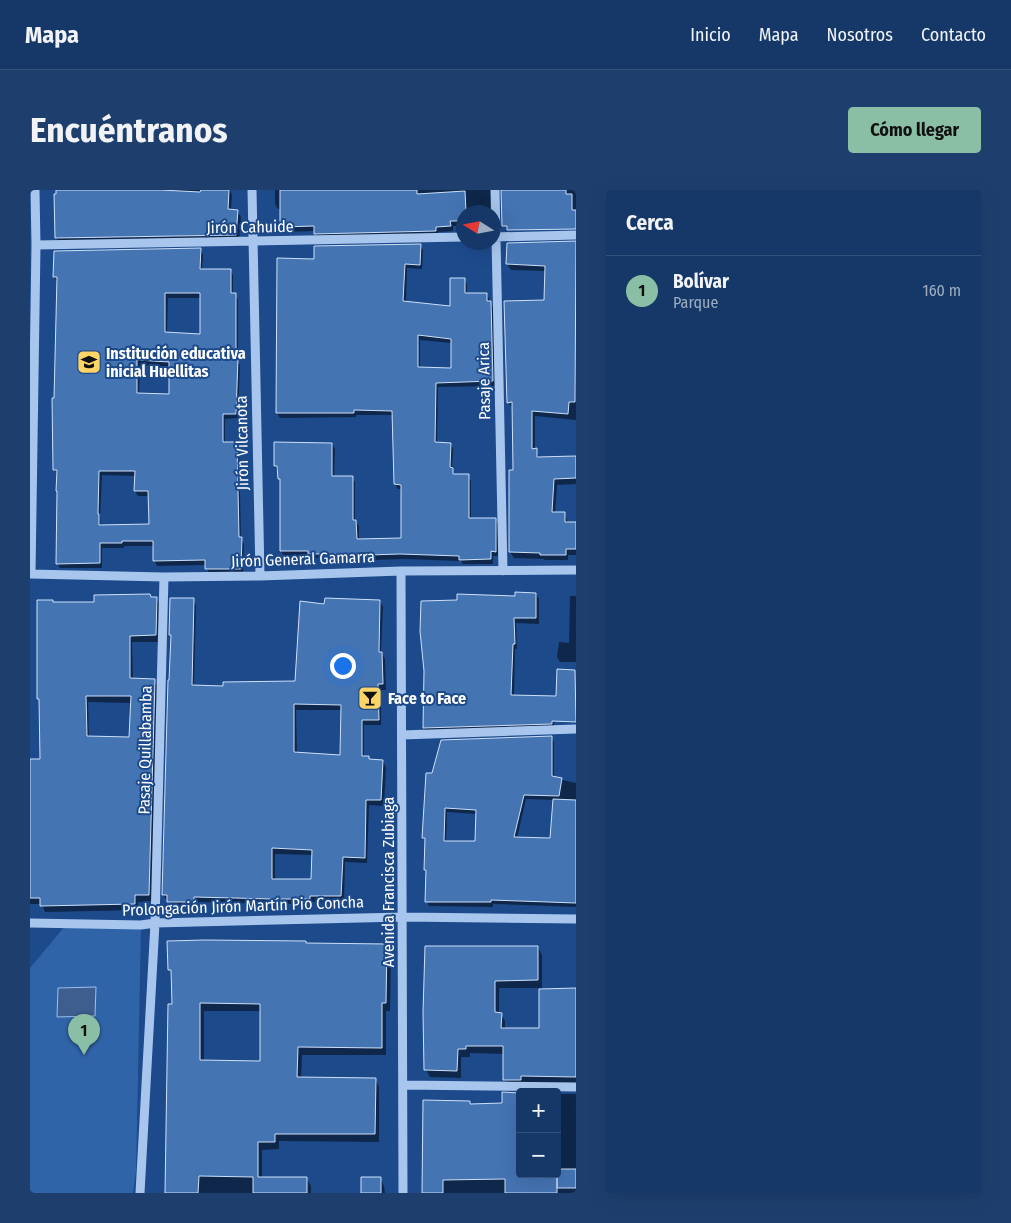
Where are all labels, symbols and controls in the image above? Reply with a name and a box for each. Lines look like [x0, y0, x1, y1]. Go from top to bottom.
text: Mapa [25, 21, 79, 49]
text: Inicio [690, 24, 731, 46]
text: Mapa [759, 24, 799, 46]
text: Nosotros [827, 24, 893, 46]
text: Contacto [921, 24, 986, 46]
button: Cómo llegar [848, 107, 981, 153]
text: Encuéntranos [30, 109, 228, 151]
north arrow [456, 205, 501, 250]
text: Cerca [626, 210, 674, 236]
street label: Jirón Cahuide [206, 217, 294, 237]
text: Bolívar [673, 270, 729, 293]
text: 1 [639, 281, 645, 300]
text: 160 m [922, 281, 961, 300]
text: Parque [673, 293, 718, 312]
street label: Pasaje Arica [474, 342, 494, 420]
place label: Institución educativa inicial Huellitas [106, 344, 246, 381]
school or university icon: Institución educativa inicial Huellitas [76, 349, 102, 375]
street label: Jirón Vilcanota [232, 395, 252, 491]
street label: Jirón General Gamarra [231, 547, 375, 571]
your location [330, 653, 356, 679]
street label: Pasaje Quillabamba [134, 685, 156, 815]
bar icon: Face to Face [357, 685, 383, 711]
place label: Face to Face [388, 689, 466, 708]
street label: Avenida Francisca Zubiaga [379, 796, 398, 967]
street label: Prolongación Jirón Martín Pio Concha [122, 892, 364, 920]
pin: 1 [68, 1014, 100, 1055]
map controls [516, 1088, 561, 1178]
button: + [516, 1088, 561, 1133]
button: − [516, 1133, 561, 1178]

